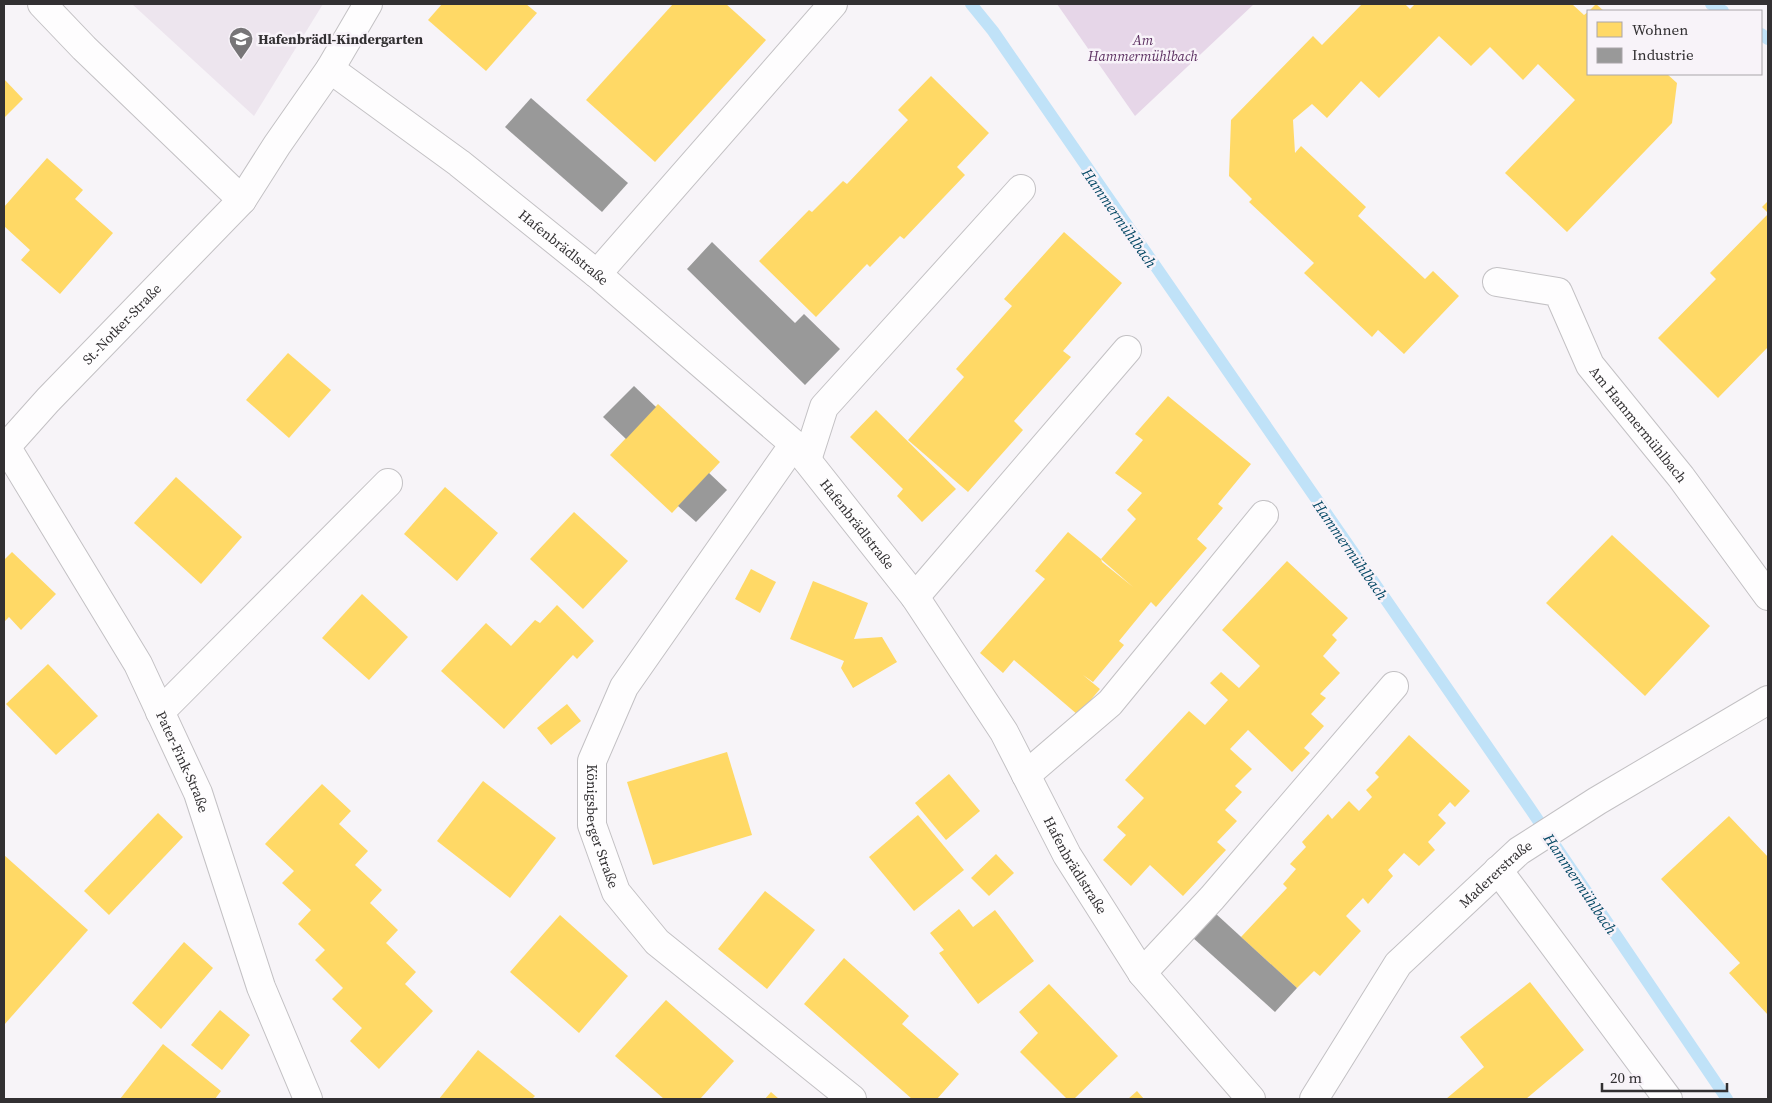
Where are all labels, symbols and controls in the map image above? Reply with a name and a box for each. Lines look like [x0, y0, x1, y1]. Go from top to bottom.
legend [1587, 10, 1762, 75]
text: Wohnen [1632, 19, 1688, 40]
school or university icon: Hafenbrädl-Kindergarten [228, 26, 254, 60]
place label: Hafenbrädl-Kindergarten [258, 29, 424, 49]
park label: Am Hammermühlbach [1087, 30, 1198, 66]
text: Industrie [1632, 44, 1694, 65]
water label: Hammermühlbach [1076, 163, 1162, 272]
street label: Hafenbrädlstraße [514, 205, 613, 290]
street label: St.-Notker-Straße [78, 279, 166, 369]
street label: Am Hammermühlbach [1585, 362, 1692, 487]
street label: Hafenbrädlstraße [815, 475, 899, 574]
water label: Hammermühlbach [1307, 495, 1393, 604]
street label: Pater-Fink-Straße [151, 708, 214, 815]
street label: Königsberger Straße [582, 764, 624, 891]
street label: Hafenbrädlstraße [1039, 813, 1112, 918]
water label: Hammermühlbach [1538, 828, 1622, 938]
street label: Madererstraße [1455, 835, 1536, 912]
scale bar [1602, 1060, 1727, 1092]
text: 20 m [1610, 1067, 1642, 1088]

